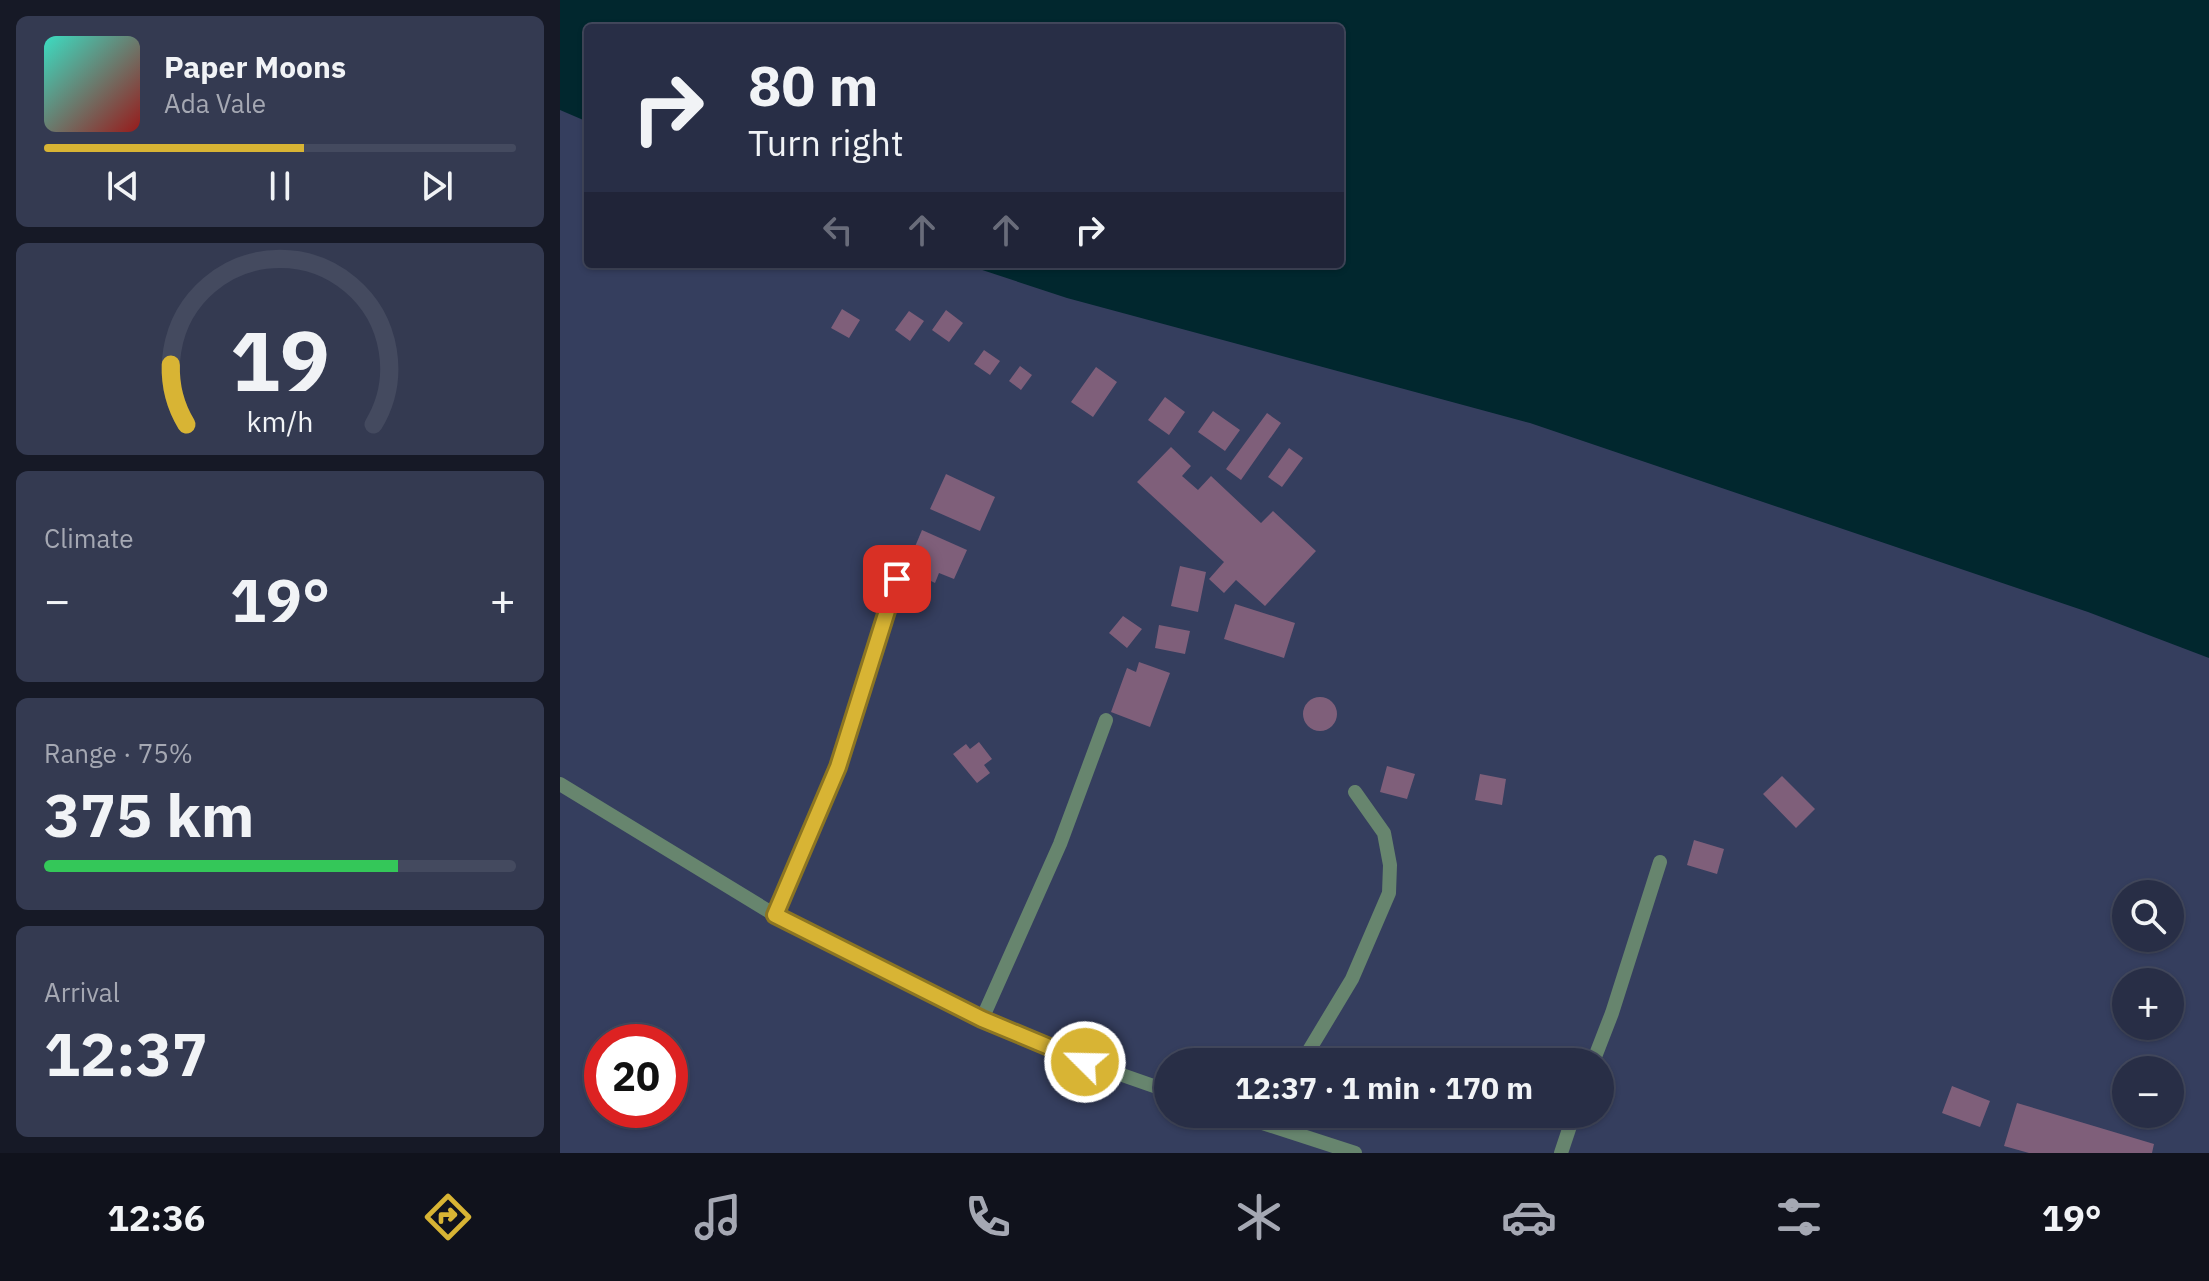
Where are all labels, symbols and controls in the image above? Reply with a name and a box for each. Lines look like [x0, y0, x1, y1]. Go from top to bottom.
text: Paper Moons [164, 47, 346, 86]
text: 80 m [748, 49, 878, 121]
icon: right [616, 56, 720, 160]
text: Ada Vale [164, 86, 266, 120]
text: Turn right [748, 119, 904, 166]
icon: previous [101, 164, 145, 208]
icon: pause [258, 164, 302, 208]
icon: next [415, 164, 459, 208]
icon: left [816, 208, 860, 252]
icon: ahead [900, 208, 944, 252]
icon: ahead [984, 208, 1028, 252]
icon: right [1068, 208, 1112, 252]
text: 19 [230, 306, 330, 414]
text: km/h [246, 403, 314, 440]
text: Climate [44, 521, 134, 555]
pin [863, 545, 931, 613]
icon: arrive [875, 557, 919, 601]
text: 19° [230, 560, 330, 639]
text: − [44, 571, 70, 628]
text: + [490, 571, 516, 628]
text: Range · 75% [44, 736, 193, 770]
text: 375 km [44, 775, 254, 854]
map controls [2112, 880, 2184, 1128]
button: search [2112, 880, 2184, 952]
button: + [2112, 968, 2184, 1040]
text: Arrival [44, 975, 120, 1009]
text: 12:37 [44, 1014, 208, 1093]
position arrow [1043, 1020, 1127, 1104]
speed limit sign: 20 [584, 1024, 688, 1128]
button: − [2112, 1056, 2184, 1128]
text: 12:37 · 1 min · 170 m [1235, 1068, 1533, 1107]
icon: directions [420, 1189, 476, 1245]
icon: music [690, 1189, 746, 1245]
icon: phone [960, 1189, 1016, 1245]
icon: climate [1231, 1189, 1287, 1245]
icon: car [1501, 1189, 1557, 1245]
icon: filters [1771, 1189, 1827, 1245]
text: 12:36 [107, 1194, 205, 1241]
text: 19° [2042, 1194, 2102, 1241]

